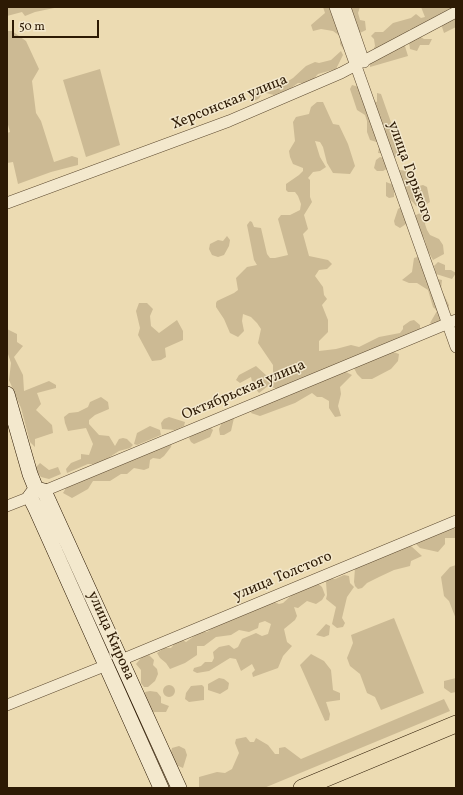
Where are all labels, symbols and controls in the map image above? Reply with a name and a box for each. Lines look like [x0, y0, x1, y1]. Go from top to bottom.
scale bar [14, 12, 101, 38]
text: 50 m [19, 19, 45, 35]
street label: Херсонская улица [169, 72, 291, 134]
street label: улица Горького [382, 119, 436, 225]
street label: Октябрьская улица [179, 357, 309, 425]
street label: улица Толстого [231, 548, 335, 606]
street label: улица Кирова [82, 589, 138, 683]

